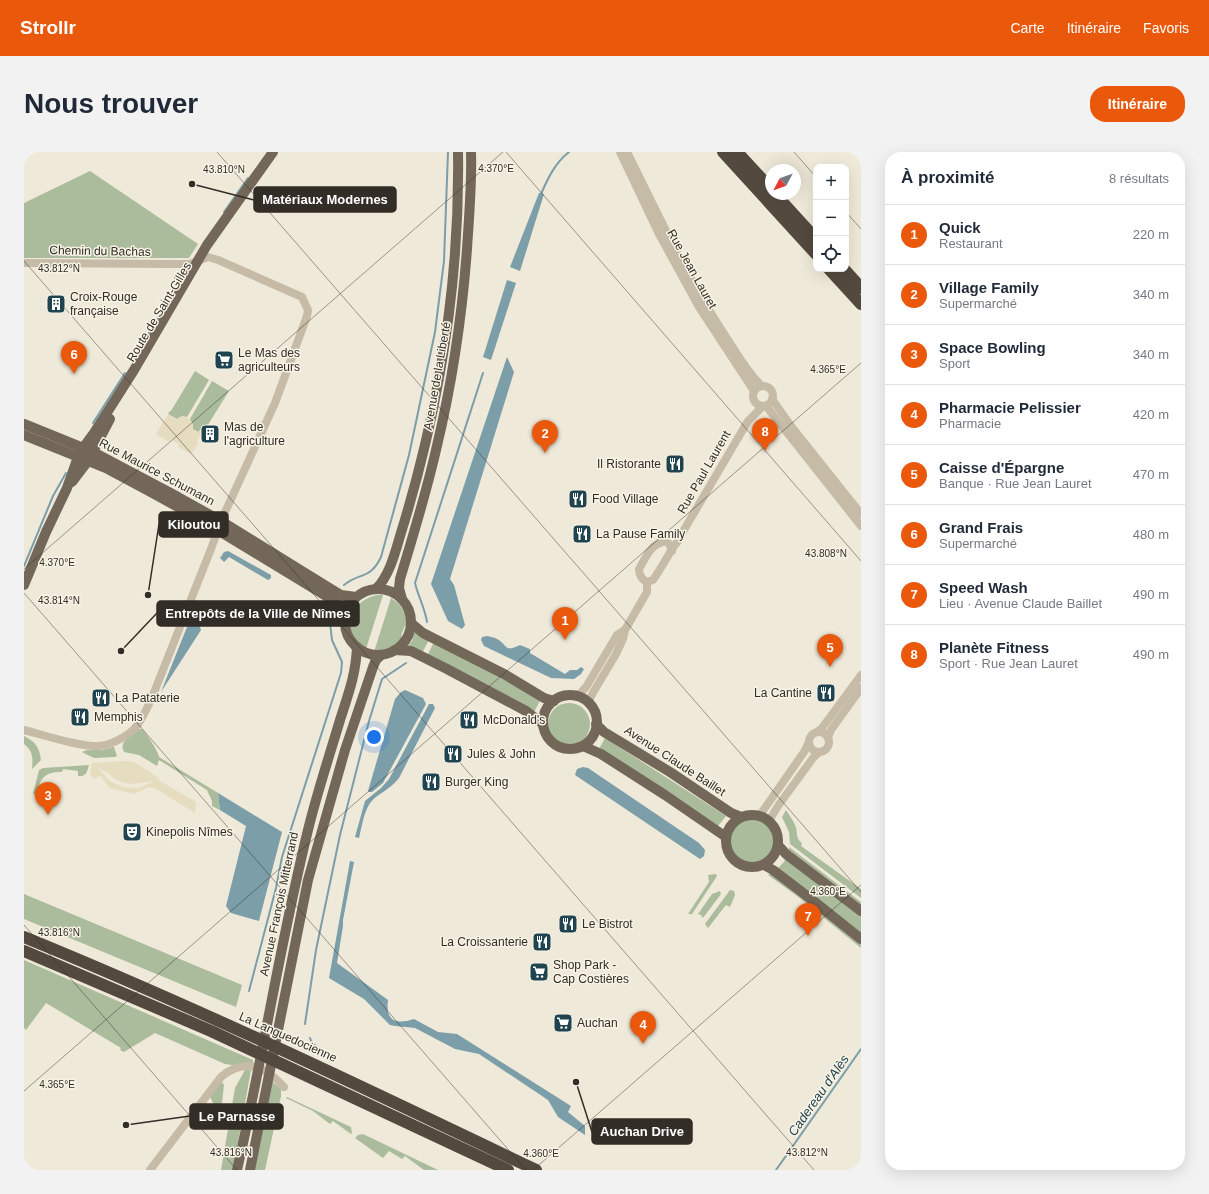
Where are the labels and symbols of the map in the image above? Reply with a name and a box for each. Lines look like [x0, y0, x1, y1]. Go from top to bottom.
text: 4.370°E [478, 163, 514, 174]
text: 43.810°N [203, 164, 245, 175]
north arrow [765, 164, 801, 200]
callout: Matériaux Modernes [254, 187, 396, 212]
text: Matériaux Modernes [262, 192, 388, 207]
street label: Rue Jean Lauret [664, 227, 720, 312]
street label: Chemin du Bachas [49, 243, 151, 259]
street label: Route de Saint-Gilles [124, 260, 194, 364]
text: 43.812°N [38, 263, 80, 274]
place label: Croix-Rouge française [70, 290, 138, 318]
building icon: Croix-Rouge française [45, 293, 67, 315]
street label: Avenue de la Liberté [421, 320, 453, 431]
pin: 6 [61, 341, 87, 374]
place label: Le Mas des agriculteurs [238, 346, 300, 374]
supermarket icon: Le Mas des agriculteurs [213, 349, 235, 371]
text: 4.365°E [810, 364, 846, 375]
pin: 8 [752, 418, 778, 451]
place label: Mas de l'agriculture [224, 420, 285, 448]
pin: 2 [532, 420, 558, 453]
building icon: Mas de l'agriculture [199, 423, 221, 445]
street label: Rue Paul Laurent [675, 427, 734, 516]
street label: Rue Maurice Schumann [97, 436, 217, 508]
restaurant icon: Il Ristorante [664, 453, 686, 475]
place label: Il Ristorante [597, 457, 661, 471]
restaurant icon: Food Village [567, 488, 589, 510]
place label: Food Village [592, 492, 659, 506]
callout: Kiloutou [159, 512, 228, 537]
text: Kiloutou [168, 517, 220, 532]
restaurant icon: La Pause Family [571, 523, 593, 545]
place label: La Pause Family [596, 527, 685, 541]
text: 43.808°N [805, 548, 847, 559]
text: 4.370°E [39, 557, 75, 568]
text: 43.814°N [38, 595, 80, 606]
callout: Entrepôts de la Ville de Nîmes [157, 601, 359, 626]
text: Entrepôts de la Ville de Nîmes [165, 606, 351, 621]
pin: 1 [552, 607, 578, 640]
pin: 5 [817, 634, 843, 667]
restaurant icon: La Cantine [815, 682, 837, 704]
place label: La Cantine [754, 686, 812, 700]
restaurant icon: La Pataterie [90, 687, 112, 709]
place label: La Pataterie [115, 691, 180, 705]
restaurant icon: Memphis [69, 706, 91, 728]
restaurant icon: McDonald's [458, 709, 480, 731]
place label: Memphis [94, 710, 143, 724]
place label: McDonald's [483, 713, 545, 727]
street label: Avenue Claude Baillet [622, 723, 729, 799]
your location [364, 727, 384, 747]
restaurant icon: Jules & John [442, 743, 464, 765]
place label: Jules & John [467, 747, 536, 761]
restaurant icon: Burger King [420, 771, 442, 793]
place label: Burger King [445, 775, 508, 789]
pin: 3 [35, 782, 61, 815]
theatre icon: Kinepolis Nîmes [121, 821, 143, 843]
place label: Kinepolis Nîmes [146, 825, 233, 839]
street label: Avenue François Mitterrand [257, 831, 301, 977]
text: 4.360°E [810, 886, 846, 897]
pin: 7 [795, 903, 821, 936]
restaurant icon: Le Bistrot [557, 913, 579, 935]
place label: Le Bistrot [582, 917, 633, 931]
text: 43.816°N [38, 927, 80, 938]
restaurant icon: La Croissanterie [531, 931, 553, 953]
place label: La Croissanterie [441, 935, 528, 949]
place label: Shop Park - Cap Costières [553, 958, 629, 986]
supermarket icon: Shop Park - Cap Costières [528, 961, 550, 983]
street label: La Languedocienne [237, 1009, 339, 1065]
pin: 4 [630, 1011, 656, 1044]
supermarket icon: Auchan [552, 1012, 574, 1034]
place label: Auchan [577, 1016, 618, 1030]
water label: Cadereau d'Alès [785, 1051, 852, 1139]
text: 4.365°E [39, 1079, 75, 1090]
callout: Le Parnasse [190, 1104, 283, 1129]
text: Le Parnasse [199, 1109, 275, 1124]
callout: Auchan Drive [592, 1119, 692, 1144]
text: Auchan Drive [600, 1124, 684, 1139]
text: 43.816°N [210, 1147, 252, 1158]
text: 43.812°N [786, 1147, 828, 1158]
text: 4.360°E [523, 1148, 559, 1159]

